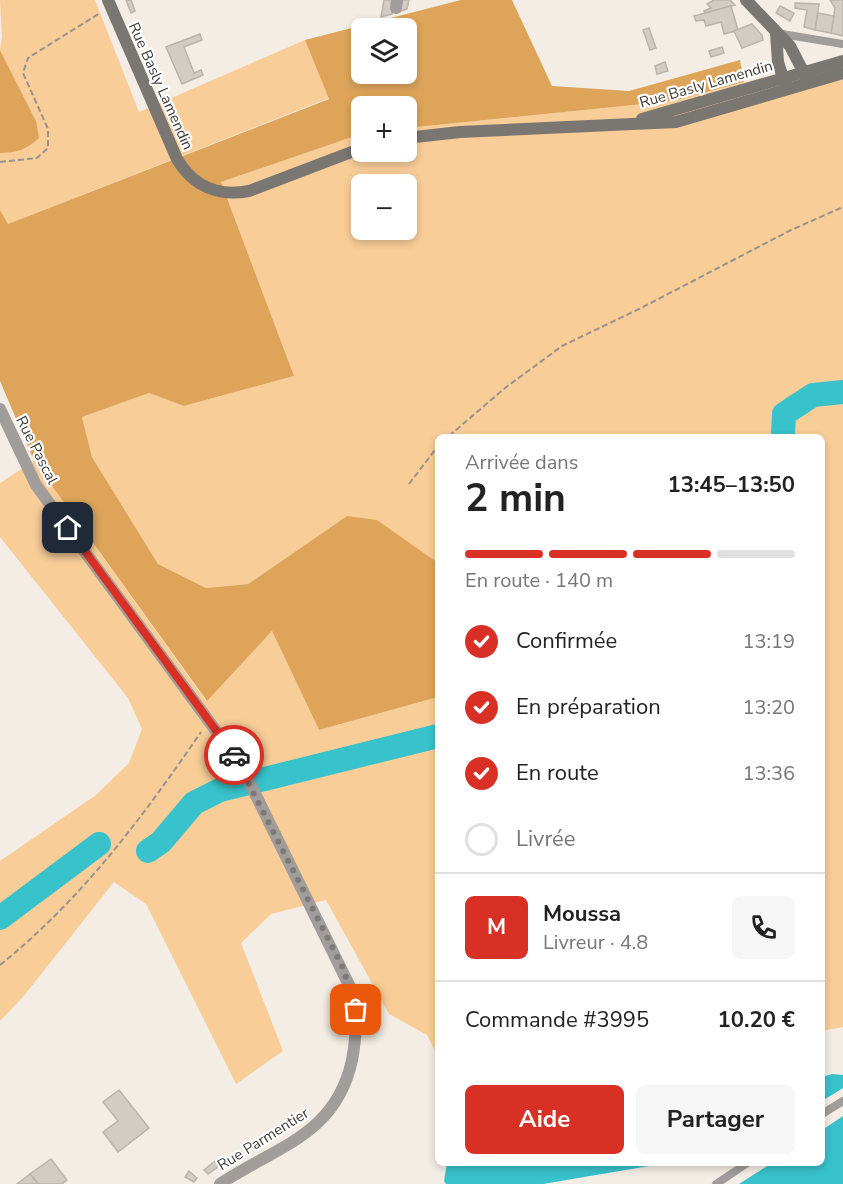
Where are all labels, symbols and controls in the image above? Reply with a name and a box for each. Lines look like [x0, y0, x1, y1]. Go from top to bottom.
map controls [351, 18, 417, 240]
button: layers [351, 18, 417, 84]
street label: Rue Basly Lamendin [124, 19, 198, 153]
street label: Rue Basly Lamendin [637, 55, 775, 113]
button: + [351, 96, 417, 162]
button: − [351, 174, 417, 240]
street label: Rue Pascal [11, 413, 63, 488]
text: Arrivée dans [465, 449, 578, 476]
text: 13:45–13:50 [667, 470, 795, 500]
text: 2 min [465, 472, 566, 525]
pin [42, 502, 93, 553]
icon: home [51, 511, 84, 544]
text: En route · 140 m [465, 567, 613, 594]
icon: check [465, 625, 498, 658]
text: Confirmée [516, 626, 617, 656]
text: 13:19 [742, 628, 795, 655]
icon: check [465, 691, 498, 724]
text: En préparation [516, 692, 661, 722]
text: 13:20 [742, 694, 795, 721]
courier [204, 725, 264, 785]
icon: car [218, 739, 251, 772]
icon: check [465, 757, 498, 790]
text: En route [516, 758, 599, 788]
text: 13:36 [742, 760, 795, 787]
text: Livrée [516, 824, 576, 854]
button: phone [732, 896, 795, 959]
text: Moussa [543, 899, 621, 929]
text: M [487, 912, 506, 942]
text: Livreur · 4.8 [543, 929, 648, 956]
pin [330, 984, 381, 1035]
icon: bag [339, 993, 372, 1026]
text: Commande #3995 [465, 1005, 649, 1035]
text: 10.20 € [718, 1005, 795, 1035]
button: Aide [465, 1085, 624, 1154]
button: Partager [636, 1085, 795, 1154]
street label: Rue Parmentier [214, 1103, 313, 1175]

